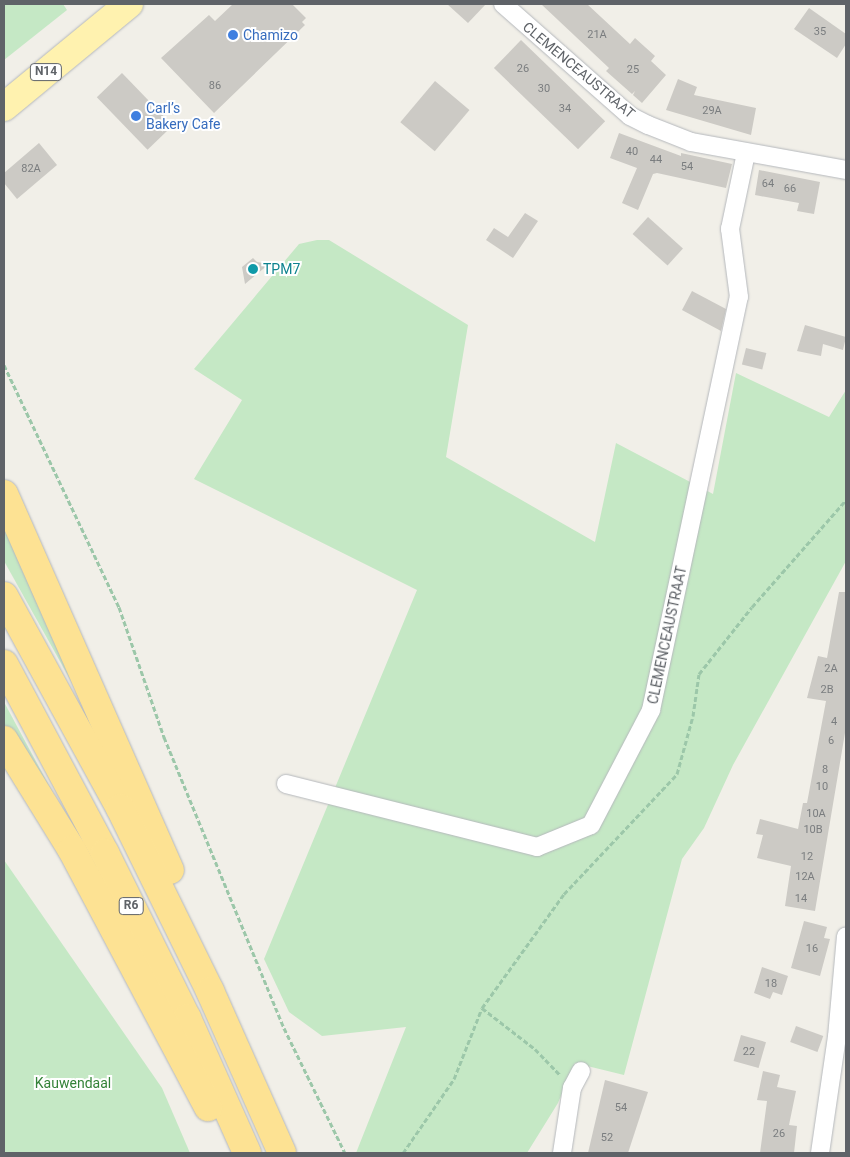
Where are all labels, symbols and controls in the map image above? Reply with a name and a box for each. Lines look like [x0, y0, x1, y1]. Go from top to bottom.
street label: CLEMENCEAUSTRAAT [520, 18, 638, 122]
house number: 35 [814, 25, 826, 39]
place label: Chamizo [243, 27, 298, 43]
house number: 21A [587, 28, 607, 42]
marker: Chamizo [227, 29, 239, 41]
road number: N14 [30, 62, 62, 82]
house number: 26 [517, 62, 529, 76]
house number: 25 [627, 63, 639, 77]
house number: 86 [209, 79, 221, 93]
house number: 30 [538, 82, 550, 96]
place label: Carl’s Bakery Cafe [146, 100, 221, 132]
house number: 34 [559, 102, 571, 116]
house number: 29A [702, 104, 722, 118]
marker: Carl’s Bakery Cafe [130, 110, 142, 122]
house number: 40 [626, 145, 638, 159]
house number: 44 [650, 153, 662, 167]
house number: 54 [681, 160, 693, 174]
house number: 82A [21, 162, 41, 176]
house number: 64 [762, 177, 774, 191]
house number: 66 [784, 182, 796, 196]
place label: TPM7 [263, 261, 300, 277]
marker: TPM7 [247, 263, 259, 275]
street label: CLEMENCEAUSTRAAT [644, 564, 690, 706]
house number: 2A [824, 662, 838, 676]
house number: 2B [820, 683, 834, 697]
house number: 4 [831, 715, 837, 729]
house number: 6 [828, 734, 834, 748]
house number: 8 [822, 763, 828, 777]
house number: 10 [816, 780, 828, 794]
house number: 10A [806, 807, 826, 821]
house number: 10B [803, 823, 823, 837]
house number: 12 [801, 850, 813, 864]
house number: 12A [795, 870, 815, 884]
house number: 14 [795, 892, 807, 906]
road number: R6 [118, 896, 144, 916]
house number: 16 [806, 942, 818, 956]
house number: 18 [765, 977, 777, 991]
house number: 22 [743, 1045, 755, 1059]
park label: Kauwendaal [35, 1075, 111, 1091]
house number: 54 [615, 1101, 627, 1115]
house number: 26 [773, 1127, 785, 1141]
house number: 52 [601, 1131, 613, 1145]

